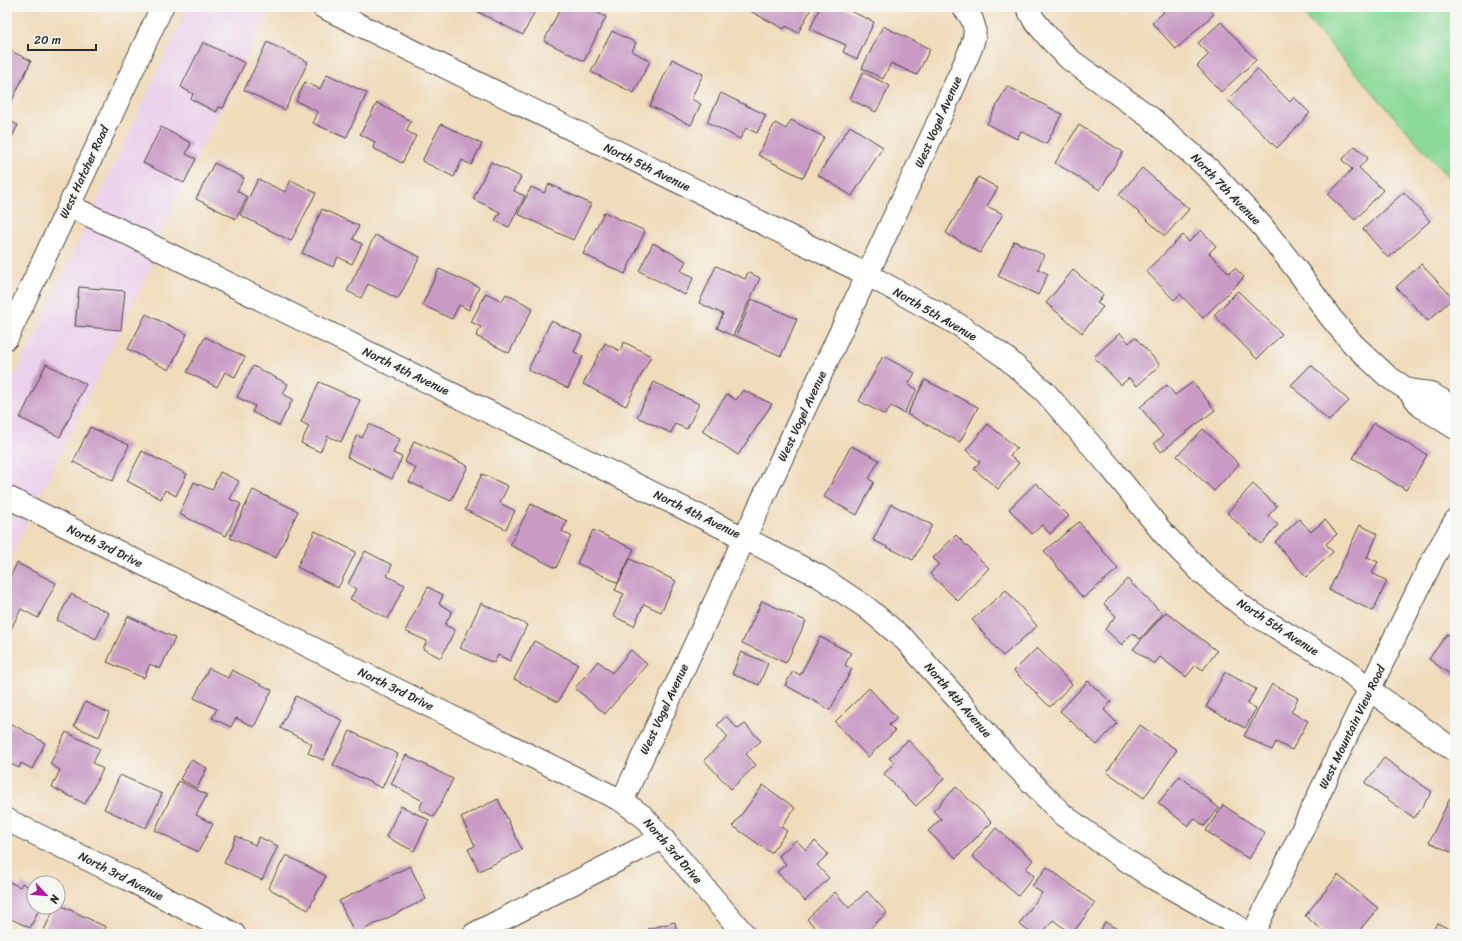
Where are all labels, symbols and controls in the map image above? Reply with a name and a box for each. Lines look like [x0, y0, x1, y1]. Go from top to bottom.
scale bar [28, 26, 96, 52]
text: 20 m [34, 29, 61, 51]
street label: West Vogel Avenue [908, 72, 968, 171]
street label: West Hatcher Road [53, 120, 116, 222]
street label: North 5th Avenue [600, 136, 694, 198]
street label: North 7th Avenue [1186, 148, 1267, 231]
street label: North 5th Avenue [889, 281, 982, 347]
street label: North 4th Avenue [359, 340, 453, 402]
street label: West Vogel Avenue [771, 367, 833, 465]
street label: North 4th Avenue [650, 483, 744, 545]
street label: North 3rd Drive [63, 518, 147, 574]
street label: North 5th Avenue [1232, 592, 1324, 662]
street label: North 4th Avenue [919, 657, 997, 743]
street label: West Vogel Avenue [633, 660, 695, 758]
street label: West Mountain View Road [1312, 660, 1392, 793]
street label: North 3rd Drive [354, 661, 438, 717]
street label: North 3rd Drive [638, 813, 708, 889]
street label: North 3rd Avenue [74, 845, 168, 907]
north arrow [26, 875, 66, 915]
text: N [44, 891, 65, 907]

